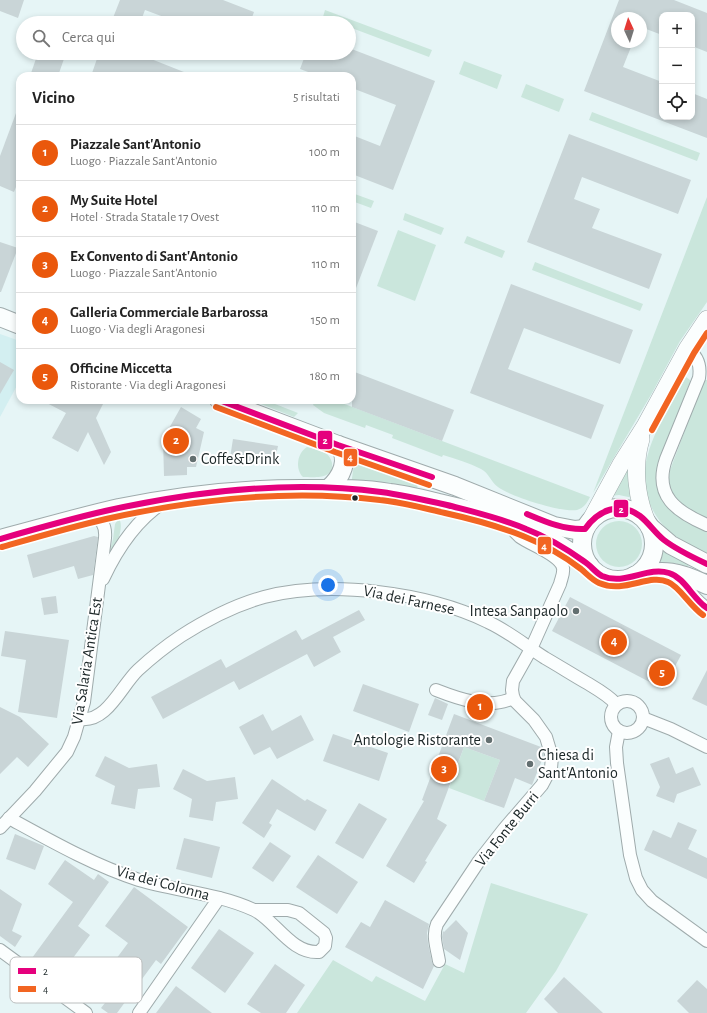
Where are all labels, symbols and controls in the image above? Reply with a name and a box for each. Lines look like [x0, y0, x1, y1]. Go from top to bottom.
north arrow [611, 12, 647, 48]
map controls [659, 12, 695, 120]
button: + [659, 12, 695, 48]
search box [16, 16, 356, 60]
icon: search [30, 27, 52, 49]
text: Cerca qui [62, 30, 115, 45]
button: − [659, 48, 695, 84]
button: locate [659, 84, 695, 120]
text: Vicino [32, 89, 75, 106]
text: 5 risultati [293, 91, 340, 104]
text: Piazzale Sant'Antonio [70, 137, 201, 152]
text: 1 [43, 146, 47, 159]
text: 100 m [309, 146, 340, 159]
text: Luogo · Piazzale Sant'Antonio [70, 155, 217, 168]
text: My Suite Hotel [70, 193, 158, 208]
text: 2 [42, 202, 48, 215]
text: 110 m [312, 202, 340, 215]
text: Hotel · Strada Statale 17 Ovest [70, 211, 219, 224]
text: Ex Convento di Sant'Antonio [70, 249, 238, 264]
text: 3 [42, 258, 48, 271]
text: 110 m [312, 258, 340, 271]
text: Luogo · Piazzale Sant'Antonio [70, 267, 217, 280]
text: Galleria Commerciale Barbarossa [70, 305, 268, 320]
text: 4 [42, 314, 48, 327]
text: 150 m [311, 314, 340, 327]
text: Luogo · Via degli Aragonesi [70, 323, 205, 336]
text: Officine Miccetta [70, 361, 172, 376]
text: 5 [42, 370, 48, 383]
text: 180 m [310, 370, 340, 383]
text: Ristorante · Via degli Aragonesi [70, 379, 226, 392]
pin: 2 [163, 426, 189, 456]
line badge: 2 [317, 430, 333, 450]
text: 2 [322, 435, 328, 446]
line badge: 4 [343, 448, 358, 467]
place label: Coffe&Drink [201, 451, 280, 467]
text: 4 [347, 452, 353, 463]
marker: Coffe&Drink [188, 454, 198, 464]
unlabelled marker [350, 493, 360, 503]
line badge: 2 [613, 499, 629, 518]
text: 2 [618, 504, 624, 515]
line badge: 4 [537, 536, 552, 555]
text: 4 [541, 541, 547, 552]
your location [318, 575, 338, 595]
street label: Via dei Farnese [362, 583, 456, 617]
street label: Via Salaria Antica Est [69, 596, 105, 726]
place label: Intesa Sanpaolo [470, 603, 568, 619]
marker: Intesa Sanpaolo [571, 606, 581, 616]
pin: 4 [601, 627, 627, 657]
pin: 5 [649, 658, 675, 688]
pin: 1 [467, 692, 493, 722]
place label: Antologie Ristorante [353, 732, 481, 748]
marker: Antologie Ristorante [484, 735, 494, 745]
place label: Chiesa di Sant'Antonio [538, 747, 618, 781]
pin: 3 [431, 754, 457, 784]
marker: Chiesa di Sant'Antonio [525, 759, 535, 769]
street label: Via Fonte Burri [472, 789, 542, 869]
street label: Via dei Colonna [114, 863, 212, 903]
legend [10, 957, 142, 1003]
text: 2 [43, 966, 48, 977]
text: 4 [43, 984, 48, 995]

